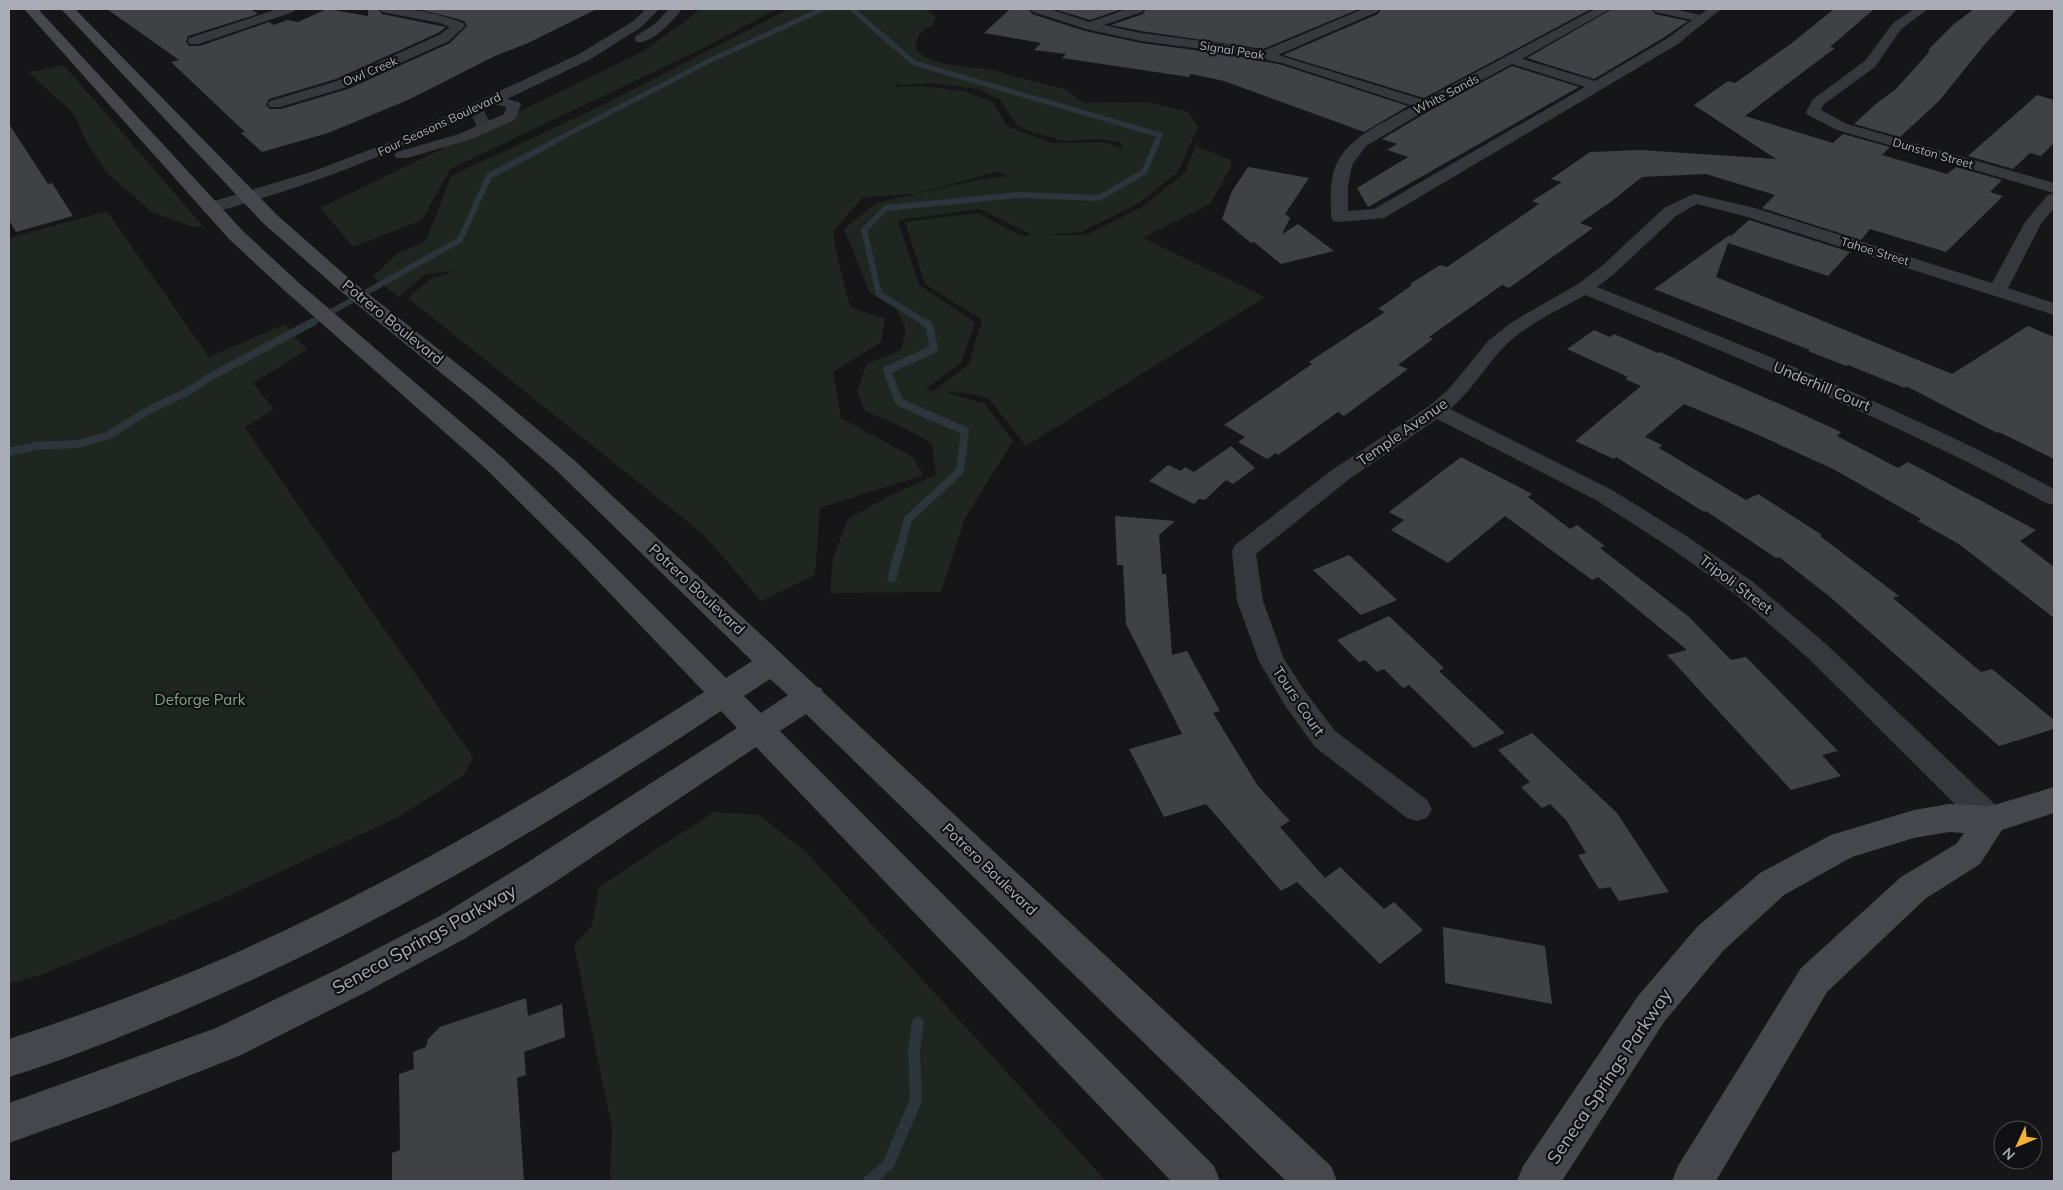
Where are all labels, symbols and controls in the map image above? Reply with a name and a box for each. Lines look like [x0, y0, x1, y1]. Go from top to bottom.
street label: Signal Peak [1199, 37, 1266, 63]
street label: Owl Creek [341, 53, 400, 89]
street label: White Sands [1411, 70, 1481, 118]
street label: Four Seasons Boulevard [375, 89, 503, 159]
street label: Dunston Street [1891, 134, 1975, 172]
street label: Tahoe Street [1839, 234, 1911, 268]
street label: Potrero Boulevard [339, 275, 447, 369]
street label: Underhill Court [1771, 357, 1873, 415]
street label: Temple Avenue [1353, 394, 1451, 470]
street label: Potrero Boulevard [645, 540, 749, 638]
street label: Tripoli Street [1696, 550, 1776, 618]
street label: Tours Court [1269, 663, 1329, 739]
park label: Deforge Park [155, 690, 246, 709]
street label: Potrero Boulevard [939, 819, 1041, 919]
street label: Seneca Springs Parkway [328, 879, 520, 999]
street label: Seneca Springs Parkway [1542, 983, 1677, 1168]
north arrow [1993, 1120, 2043, 1170]
text: N [1999, 1144, 2019, 1164]

